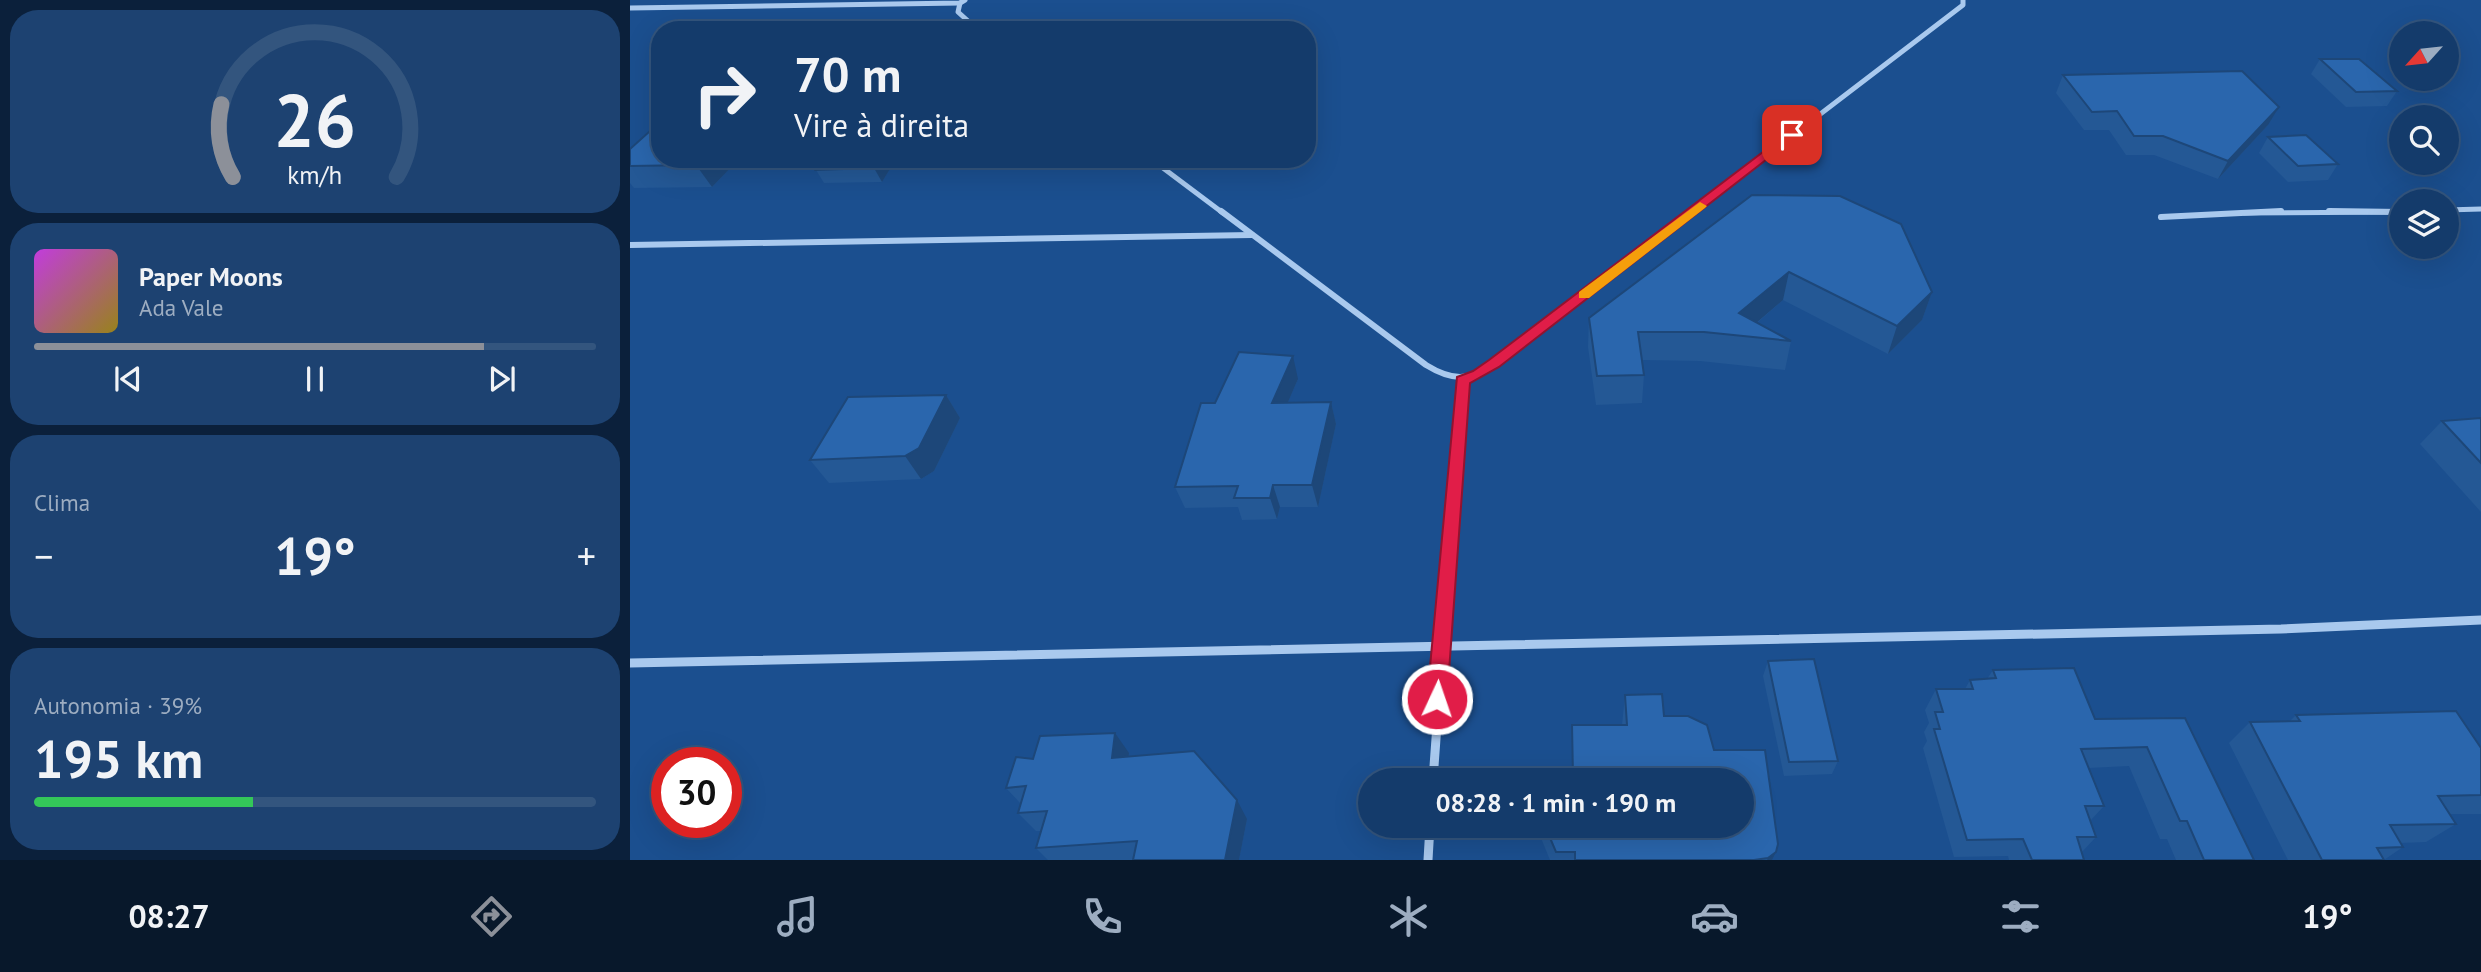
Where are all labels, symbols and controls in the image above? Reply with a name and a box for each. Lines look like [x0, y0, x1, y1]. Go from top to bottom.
north arrow [2389, 21, 2459, 91]
map controls [2389, 21, 2459, 259]
text: 70 m [794, 42, 901, 106]
icon: right [679, 49, 770, 140]
text: 26 [274, 74, 356, 168]
text: Vire à direita [794, 104, 969, 146]
pin [1762, 105, 1822, 165]
button: search [2389, 105, 2459, 175]
icon: arrive [1773, 116, 1811, 154]
text: km/h [288, 159, 342, 191]
button: layers [2389, 189, 2459, 259]
text: Paper Moons [139, 260, 283, 293]
text: Ada Vale [139, 293, 223, 322]
icon: previous [109, 360, 147, 398]
icon: pause [296, 360, 334, 398]
icon: next [483, 360, 521, 398]
text: Clima [34, 488, 90, 517]
text: 19° [274, 522, 356, 589]
text: − [34, 531, 53, 580]
text: + [577, 531, 596, 580]
position arrow [1400, 662, 1474, 736]
text: Autonomia · 39% [34, 691, 202, 720]
text: 195 km [34, 725, 203, 792]
speed limit sign: 30 [651, 747, 742, 838]
text: 08:28 · 1 min · 190 m [1436, 786, 1676, 819]
icon: directions [467, 892, 516, 941]
icon: music [773, 892, 822, 941]
icon: phone [1078, 892, 1127, 941]
icon: climate [1384, 892, 1433, 941]
icon: car [1690, 892, 1739, 941]
icon: filters [1996, 892, 2045, 941]
text: 08:27 [128, 895, 210, 937]
text: 19° [2302, 895, 2353, 937]

